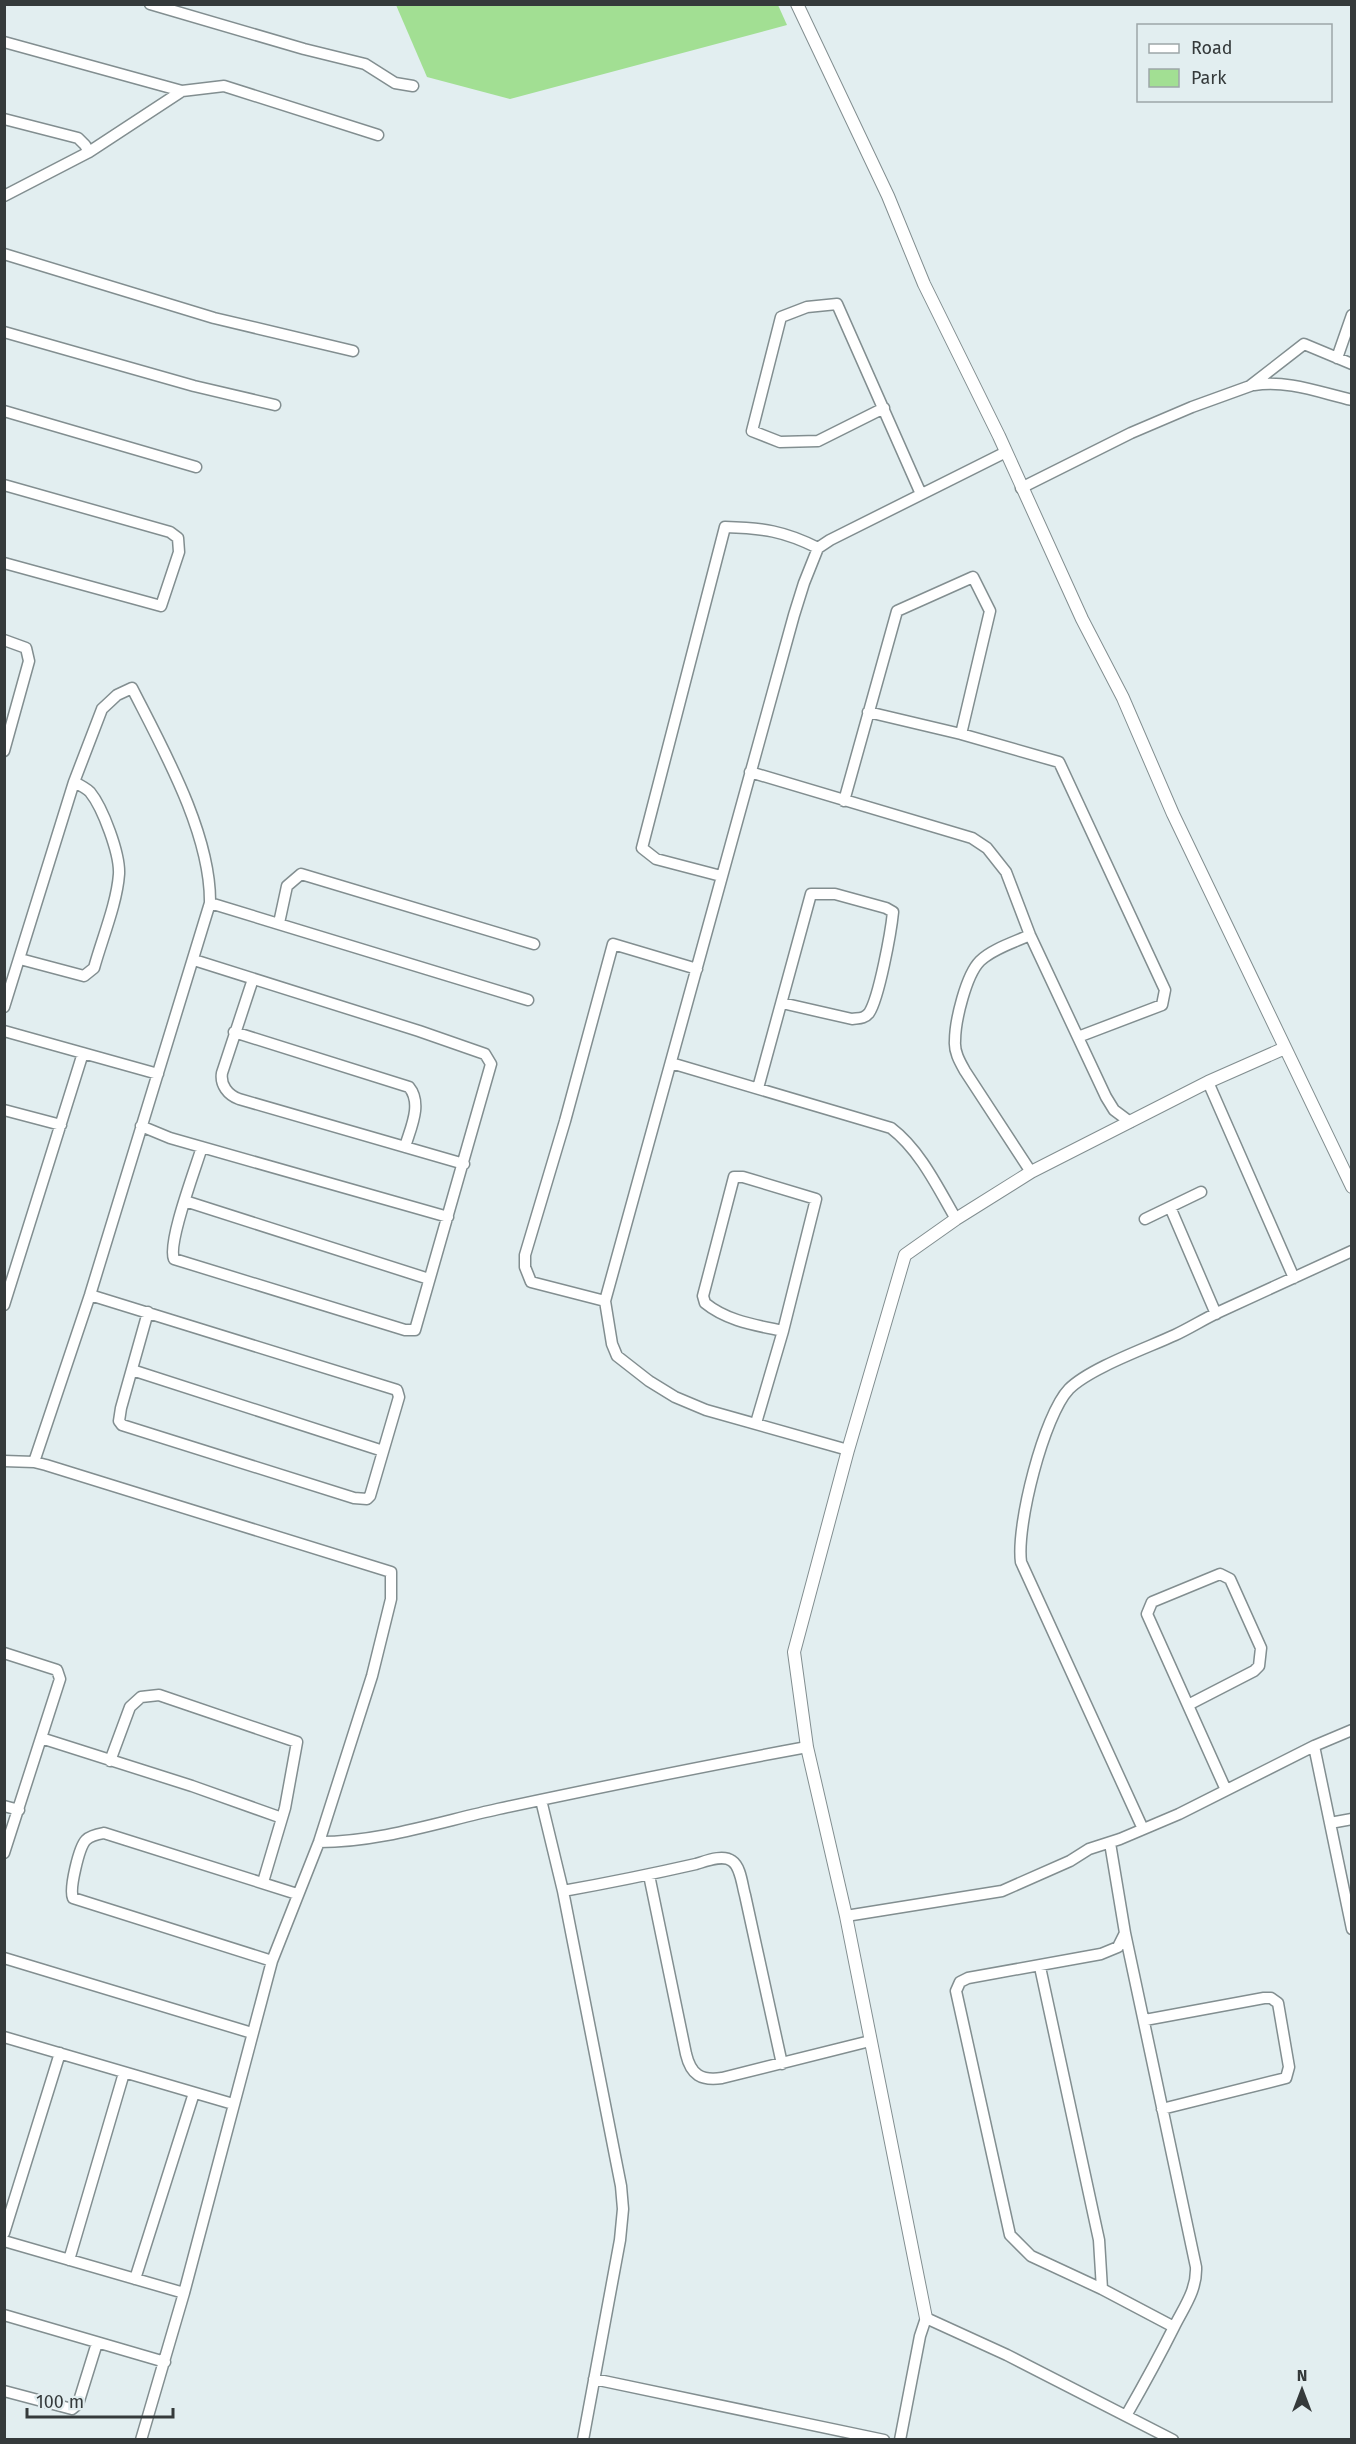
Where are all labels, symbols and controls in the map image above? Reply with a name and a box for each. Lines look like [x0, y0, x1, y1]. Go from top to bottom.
legend [1137, 24, 1332, 102]
text: Road [1191, 37, 1233, 59]
text: Park [1191, 67, 1227, 89]
north arrow [1272, 2360, 1332, 2420]
text: N [1297, 2366, 1307, 2385]
scale bar [27, 2381, 172, 2419]
text: 100 m [36, 2391, 84, 2413]

